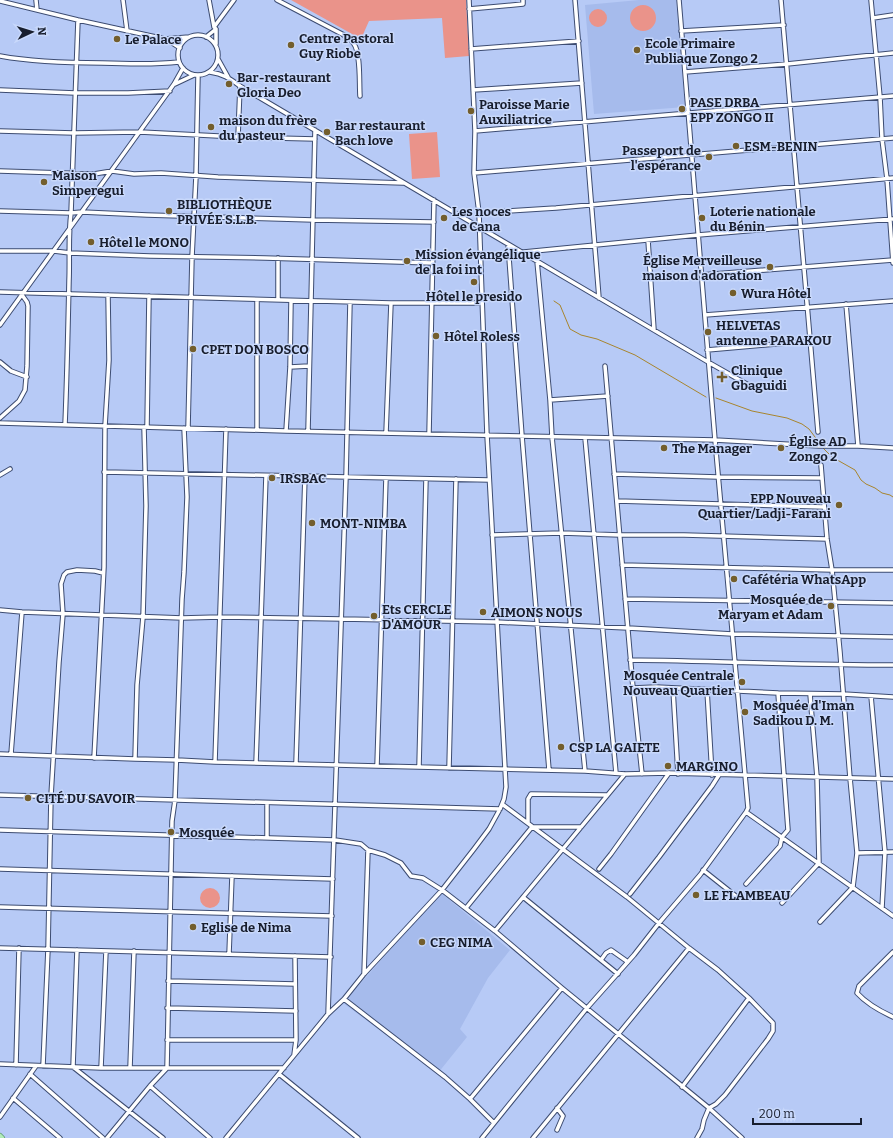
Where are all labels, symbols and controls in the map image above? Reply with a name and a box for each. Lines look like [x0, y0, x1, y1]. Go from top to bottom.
north arrow [12, 12, 52, 52]
text: N [35, 27, 48, 37]
place label: Centre Pastoral Guy Riobe [299, 31, 394, 61]
place label: Le Palace [125, 32, 181, 47]
marker: Le Palace [112, 34, 122, 44]
place label: Ecole Primaire Publiaque Zongo 2 [645, 36, 758, 66]
marker: Centre Pastoral Guy Riobe [286, 40, 296, 50]
marker: Ecole Primaire Publiaque Zongo 2 [632, 45, 642, 55]
place label: Bar-restaurant Gloria Deo [237, 70, 331, 100]
marker: Bar-restaurant Gloria Deo [224, 79, 234, 89]
place label: PASE DRBA EPP ZONGO II [690, 95, 774, 125]
place label: Paroisse Marie Auxiliatrice [479, 97, 570, 127]
marker: PASE DRBA EPP ZONGO II [677, 104, 687, 114]
marker: Paroisse Marie Auxiliatrice [466, 106, 476, 116]
place label: maison du frère du pasteur [219, 113, 317, 143]
place label: Bar restaurant Bach love [335, 118, 426, 148]
marker: maison du frère du pasteur [206, 122, 216, 132]
marker: Bar restaurant Bach love [322, 127, 332, 137]
place label: ESM-BENIN [744, 139, 818, 154]
marker: ESM-BENIN [731, 141, 741, 151]
place label: Passeport de l'espérance [622, 143, 701, 173]
marker: Passeport de l'espérance [704, 152, 714, 162]
place label: Maison Simperegui [52, 168, 124, 198]
marker: Maison Simperegui [39, 177, 49, 187]
place label: BIBLIOTHÈQUE PRIVÉE S.L.B. [177, 196, 272, 227]
place label: Les noces de Cana [452, 204, 511, 234]
place label: Loterie nationale du Bénin [710, 204, 816, 234]
marker: BIBLIOTHÈQUE PRIVÉE S.L.B. [164, 206, 174, 216]
marker: Les noces de Cana [439, 213, 449, 223]
marker: Loterie nationale du Bénin [697, 213, 707, 223]
place label: Hôtel le MONO [99, 235, 189, 250]
marker: Hôtel le MONO [86, 237, 96, 247]
place label: Mission évangélique de la foi int [415, 247, 541, 277]
place label: Église Merveilleuse maison d'adoration [642, 252, 763, 283]
marker: Mission évangélique de la foi int [402, 256, 412, 266]
marker: Église Merveilleuse maison d'adoration [765, 262, 775, 272]
marker: Hôtel le presido [469, 277, 479, 287]
place label: Wura Hôtel [741, 286, 811, 301]
marker: Wura Hôtel [728, 288, 738, 298]
place label: Hôtel le presido [426, 289, 523, 304]
place label: HELVETAS antenne PARAKOU [716, 318, 832, 348]
marker: HELVETAS antenne PARAKOU [703, 327, 713, 337]
place label: Hôtel Roless [444, 329, 520, 344]
marker: Hôtel Roless [431, 331, 441, 341]
place label: CPET DON BOSCO [201, 342, 309, 357]
marker: CPET DON BOSCO [188, 344, 198, 354]
place label: Clinique Gbaguidi [731, 363, 787, 393]
marker: Clinique Gbaguidi [716, 371, 728, 383]
place label: Église AD Zongo 2 [789, 433, 846, 464]
place label: The Manager [672, 441, 752, 456]
marker: The Manager [659, 443, 669, 453]
marker: Église AD Zongo 2 [776, 443, 786, 453]
place label: IRSBAC [280, 471, 326, 486]
marker: IRSBAC [267, 473, 277, 483]
place label: EPP Nouveau Quartier/Ladji-Farani [698, 491, 831, 522]
marker: EPP Nouveau Quartier/Ladji-Farani [834, 500, 844, 510]
place label: MONT-NIMBA [320, 516, 408, 531]
marker: MONT-NIMBA [307, 518, 317, 528]
place label: Cafétéria WhatsApp [742, 572, 866, 587]
marker: Cafétéria WhatsApp [729, 574, 739, 584]
place label: Mosquée de Maryam et Adam [718, 592, 824, 622]
marker: Mosquée de Maryam et Adam [826, 601, 836, 611]
place label: Ets CERCLE D'AMOUR [382, 602, 452, 632]
place label: AIMONS NOUS [491, 605, 583, 620]
marker: AIMONS NOUS [478, 607, 488, 617]
marker: Ets CERCLE D'AMOUR [369, 611, 379, 621]
place label: Mosquée Centrale Nouveau Quartier [623, 668, 734, 698]
marker: Mosquée Centrale Nouveau Quartier [737, 677, 747, 687]
place label: Mosquée d'Iman Sadikou D. M. [753, 698, 855, 728]
marker: Mosquée d'Iman Sadikou D. M. [740, 707, 750, 717]
place label: CSP LA GAIETE [569, 740, 660, 755]
marker: CSP LA GAIETE [556, 742, 566, 752]
place label: MARGINO [676, 759, 738, 774]
marker: MARGINO [663, 761, 673, 771]
place label: CITÉ DU SAVOIR [36, 790, 135, 806]
marker: CITÉ DU SAVOIR [23, 793, 33, 803]
place label: Mosquée [179, 825, 234, 840]
marker: Mosquée [166, 827, 176, 837]
place label: LE FLAMBEAU [704, 888, 791, 903]
marker: LE FLAMBEAU [691, 890, 701, 900]
place label: Eglise de Nima [201, 920, 292, 935]
marker: Eglise de Nima [188, 922, 198, 932]
place label: CEG NIMA [430, 935, 493, 950]
marker: CEG NIMA [417, 937, 427, 947]
scale bar [753, 1100, 861, 1126]
text: 200 m [759, 1107, 795, 1121]

